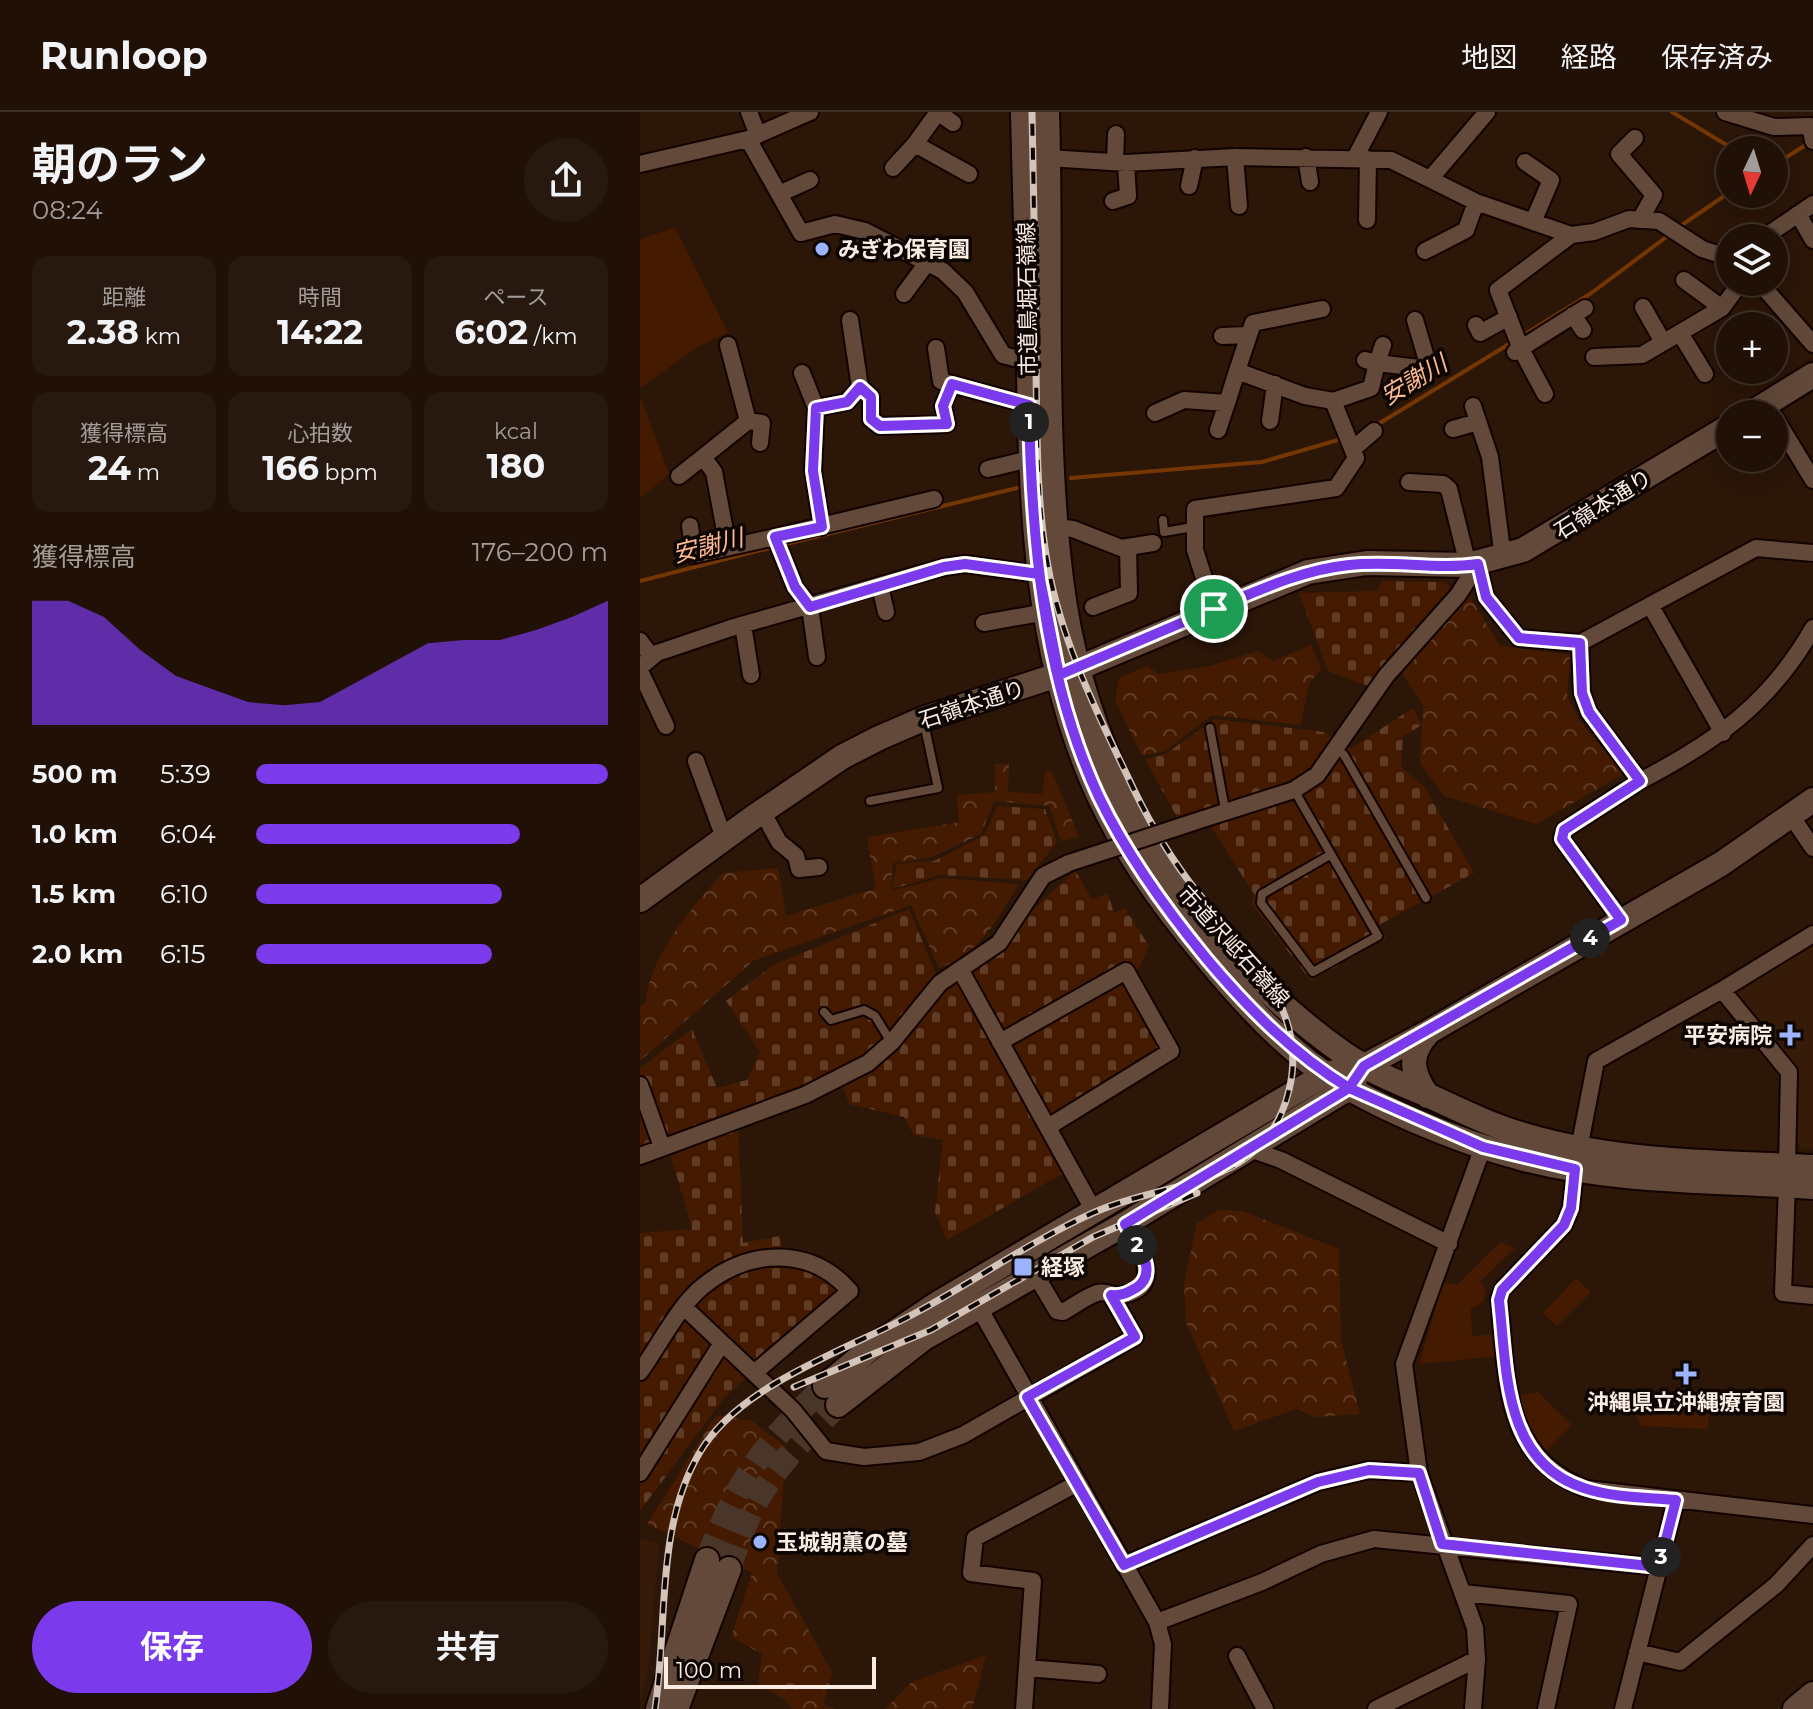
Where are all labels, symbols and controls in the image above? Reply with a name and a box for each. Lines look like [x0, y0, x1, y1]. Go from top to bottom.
text: Runloop [40, 32, 208, 79]
text: 地図 [1461, 40, 1517, 74]
text: 経路 [1561, 40, 1617, 74]
text: 保存済み [1661, 40, 1773, 74]
north arrow [1716, 136, 1788, 208]
map controls [1716, 136, 1788, 472]
text: 朝のラン [32, 137, 208, 191]
button: share [524, 138, 608, 222]
text: 08:24 [32, 194, 103, 226]
street label: 市道鳥堀石嶺線 [1013, 222, 1042, 376]
button: layers [1716, 224, 1788, 296]
place label: みぎわ保育園 [838, 236, 970, 263]
marker: みぎわ保育園 [813, 240, 831, 258]
text: 距離 [102, 284, 146, 311]
text: 時間 [298, 284, 342, 311]
text: ペース [484, 284, 548, 311]
text: 2.38 [67, 311, 139, 353]
text: 14:22 [277, 311, 363, 353]
text: 6:02 [454, 311, 528, 353]
button: + [1716, 312, 1788, 384]
text: km [139, 323, 181, 350]
text: /km [528, 323, 578, 350]
water label: 安謝川 [1375, 347, 1455, 411]
button: − [1716, 400, 1788, 472]
pin: 1 [1009, 402, 1049, 442]
text: 1 [1025, 408, 1033, 435]
text: kcal [494, 418, 538, 445]
text: 獲得標高 [80, 420, 168, 447]
text: 心拍数 [287, 420, 353, 447]
text: 180 [487, 445, 545, 487]
text: 24 [88, 447, 131, 489]
text: 166 [262, 447, 319, 489]
text: m [131, 459, 160, 486]
text: bpm [319, 459, 378, 486]
street label: 石嶺本通り [1549, 464, 1657, 545]
water label: 安謝川 [669, 522, 749, 568]
text: 176–200 m [472, 536, 608, 568]
text: 獲得標高 [32, 541, 136, 573]
pin [1180, 575, 1248, 643]
icon: arrive [1192, 587, 1236, 631]
street label: 石嶺本通り [916, 675, 1029, 734]
text: 500 m [32, 758, 117, 790]
text: 5:39 [160, 758, 211, 790]
text: 1.0 km [32, 818, 118, 850]
text: 6:04 [160, 818, 216, 850]
text: 1.5 km [32, 878, 116, 910]
text: 6:10 [160, 878, 208, 910]
street label: 市道沢岻石嶺線 [1172, 880, 1295, 1013]
pin: 4 [1570, 918, 1610, 958]
text: 4 [1582, 924, 1598, 951]
text: 2.0 km [32, 938, 123, 970]
text: 6:15 [160, 938, 205, 970]
place label: 平安病院 [1684, 1022, 1772, 1049]
marker: 平安病院 [1779, 1024, 1801, 1046]
pin: 2 [1117, 1225, 1157, 1265]
text: 2 [1131, 1231, 1143, 1258]
place label: 経塚 [1041, 1254, 1085, 1281]
marker: 経塚 [1012, 1256, 1034, 1278]
marker: 沖縄県立沖縄療育園 [1675, 1363, 1697, 1385]
place label: 沖縄県立沖縄療育園 [1587, 1389, 1785, 1416]
place label: 玉城朝薫の墓 [776, 1529, 908, 1556]
marker: 玉城朝薫の墓 [751, 1533, 769, 1551]
pin: 3 [1641, 1537, 1681, 1577]
text: 3 [1654, 1543, 1668, 1570]
button: 保存 [32, 1601, 312, 1693]
button: 共有 [328, 1601, 608, 1693]
scale bar [664, 1653, 876, 1689]
text: 100 m [676, 1657, 742, 1684]

